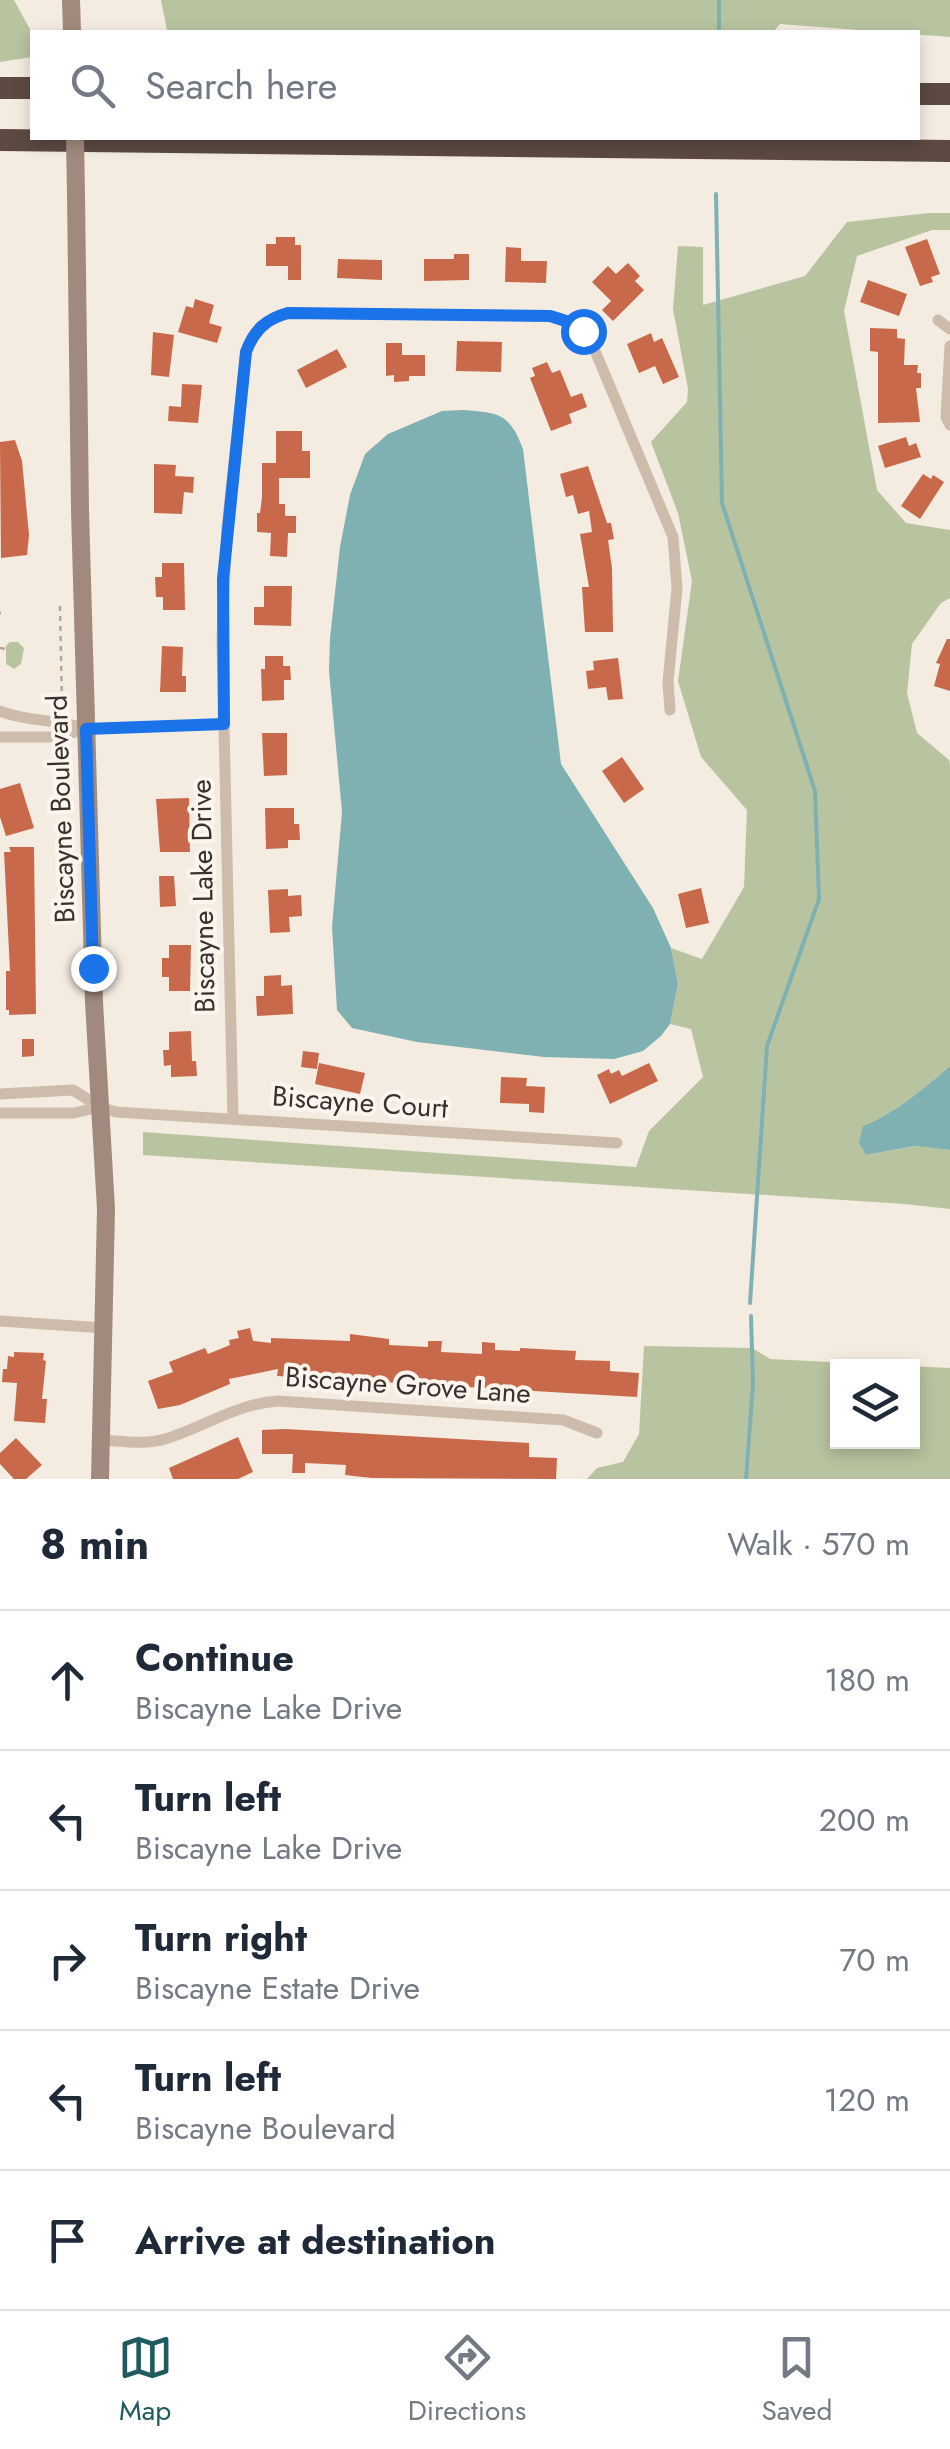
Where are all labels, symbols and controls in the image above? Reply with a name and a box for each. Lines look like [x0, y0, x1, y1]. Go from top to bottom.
search box [30, 30, 920, 140]
icon: search [65, 58, 120, 113]
text: Search here [145, 58, 337, 113]
route start [561, 309, 607, 355]
street label: Biscayne Boulevard [37, 694, 85, 924]
street label: Biscayne Lake Drive [180, 779, 226, 1013]
route end [71, 946, 117, 992]
street label: Biscayne Court [271, 1075, 450, 1129]
street label: Biscayne Grove Lane [284, 1356, 532, 1414]
map controls [830, 1359, 920, 1449]
button: layers [830, 1359, 920, 1449]
text: 8 min [40, 1514, 149, 1575]
text: Walk · 570 m [727, 1521, 910, 1567]
text: Continue [135, 1630, 294, 1685]
icon: ahead [40, 1653, 95, 1708]
text: 180 m [824, 1657, 910, 1703]
text: Biscayne Lake Drive [135, 1685, 402, 1731]
text: Turn left [135, 1770, 281, 1825]
icon: left [40, 1793, 95, 1848]
text: 200 m [819, 1797, 910, 1843]
text: Biscayne Lake Drive [135, 1825, 402, 1871]
text: Turn right [135, 1910, 307, 1965]
icon: right [40, 1933, 95, 1988]
text: 70 m [839, 1937, 910, 1983]
text: Biscayne Estate Drive [135, 1965, 420, 2011]
text: Turn left [135, 2050, 281, 2105]
icon: left [40, 2073, 95, 2128]
text: 120 m [824, 2077, 910, 2123]
text: Biscayne Boulevard [135, 2105, 396, 2151]
icon: arrive [40, 2213, 95, 2268]
text: Arrive at destination [135, 2213, 496, 2268]
tab: Map [118, 2330, 173, 2431]
tab: Directions [408, 2330, 526, 2431]
tab: Saved [761, 2330, 832, 2431]

